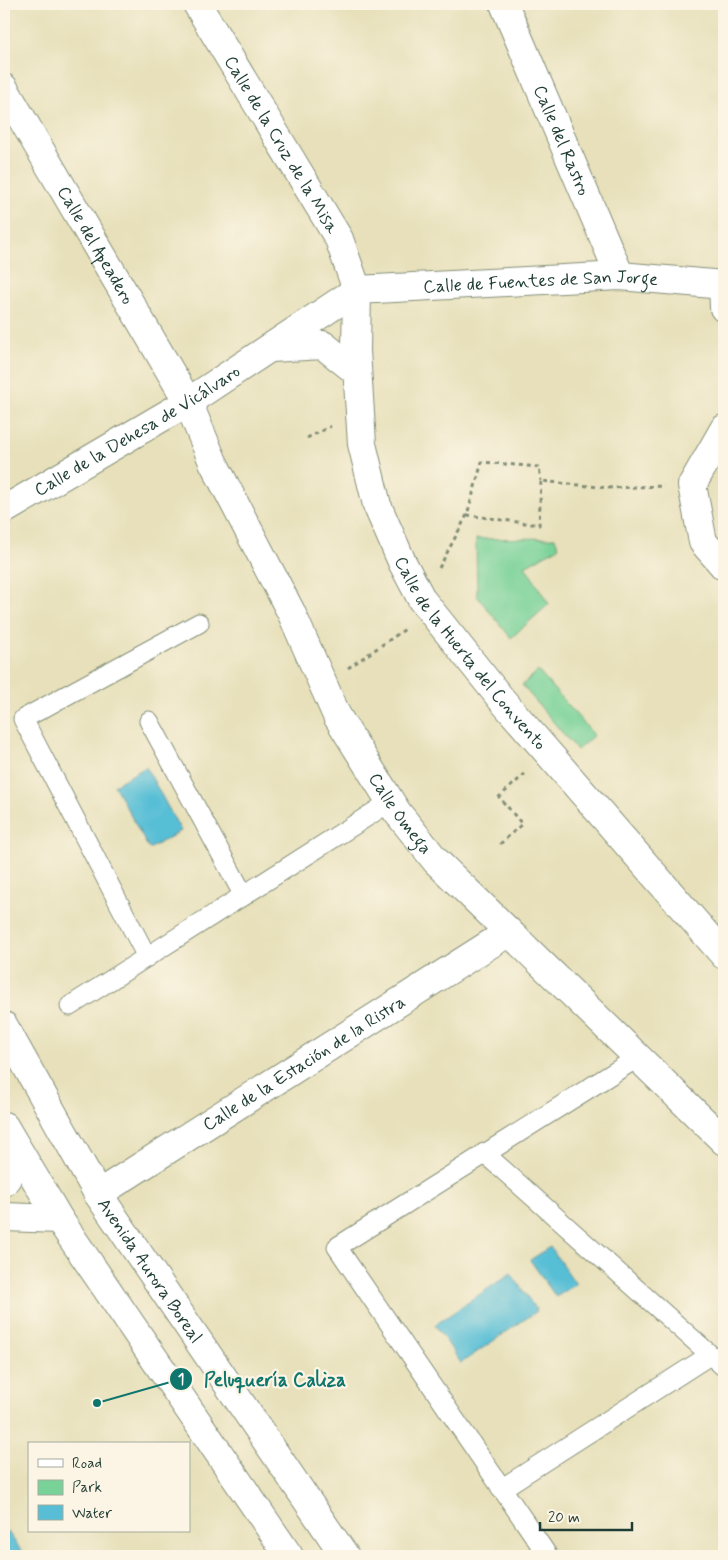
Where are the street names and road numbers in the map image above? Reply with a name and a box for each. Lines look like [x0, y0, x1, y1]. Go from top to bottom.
street label: Calle de la Cruz de la Misa [218, 51, 344, 238]
street label: Calle del Rastro [527, 81, 595, 200]
street label: Calle del Apeadero [51, 182, 139, 309]
street label: Calle de Fuentes de San Jorge [423, 265, 659, 299]
street label: Calle de la Dehesa de Vicálvaro [30, 360, 245, 503]
street label: Calle de la Huerta del Convento [388, 552, 551, 756]
street label: Calle Omega [362, 768, 437, 860]
street label: Calle de la Estación de la Ristra [198, 990, 410, 1137]
street label: Avenida Aurora Boreal [91, 1194, 207, 1348]

